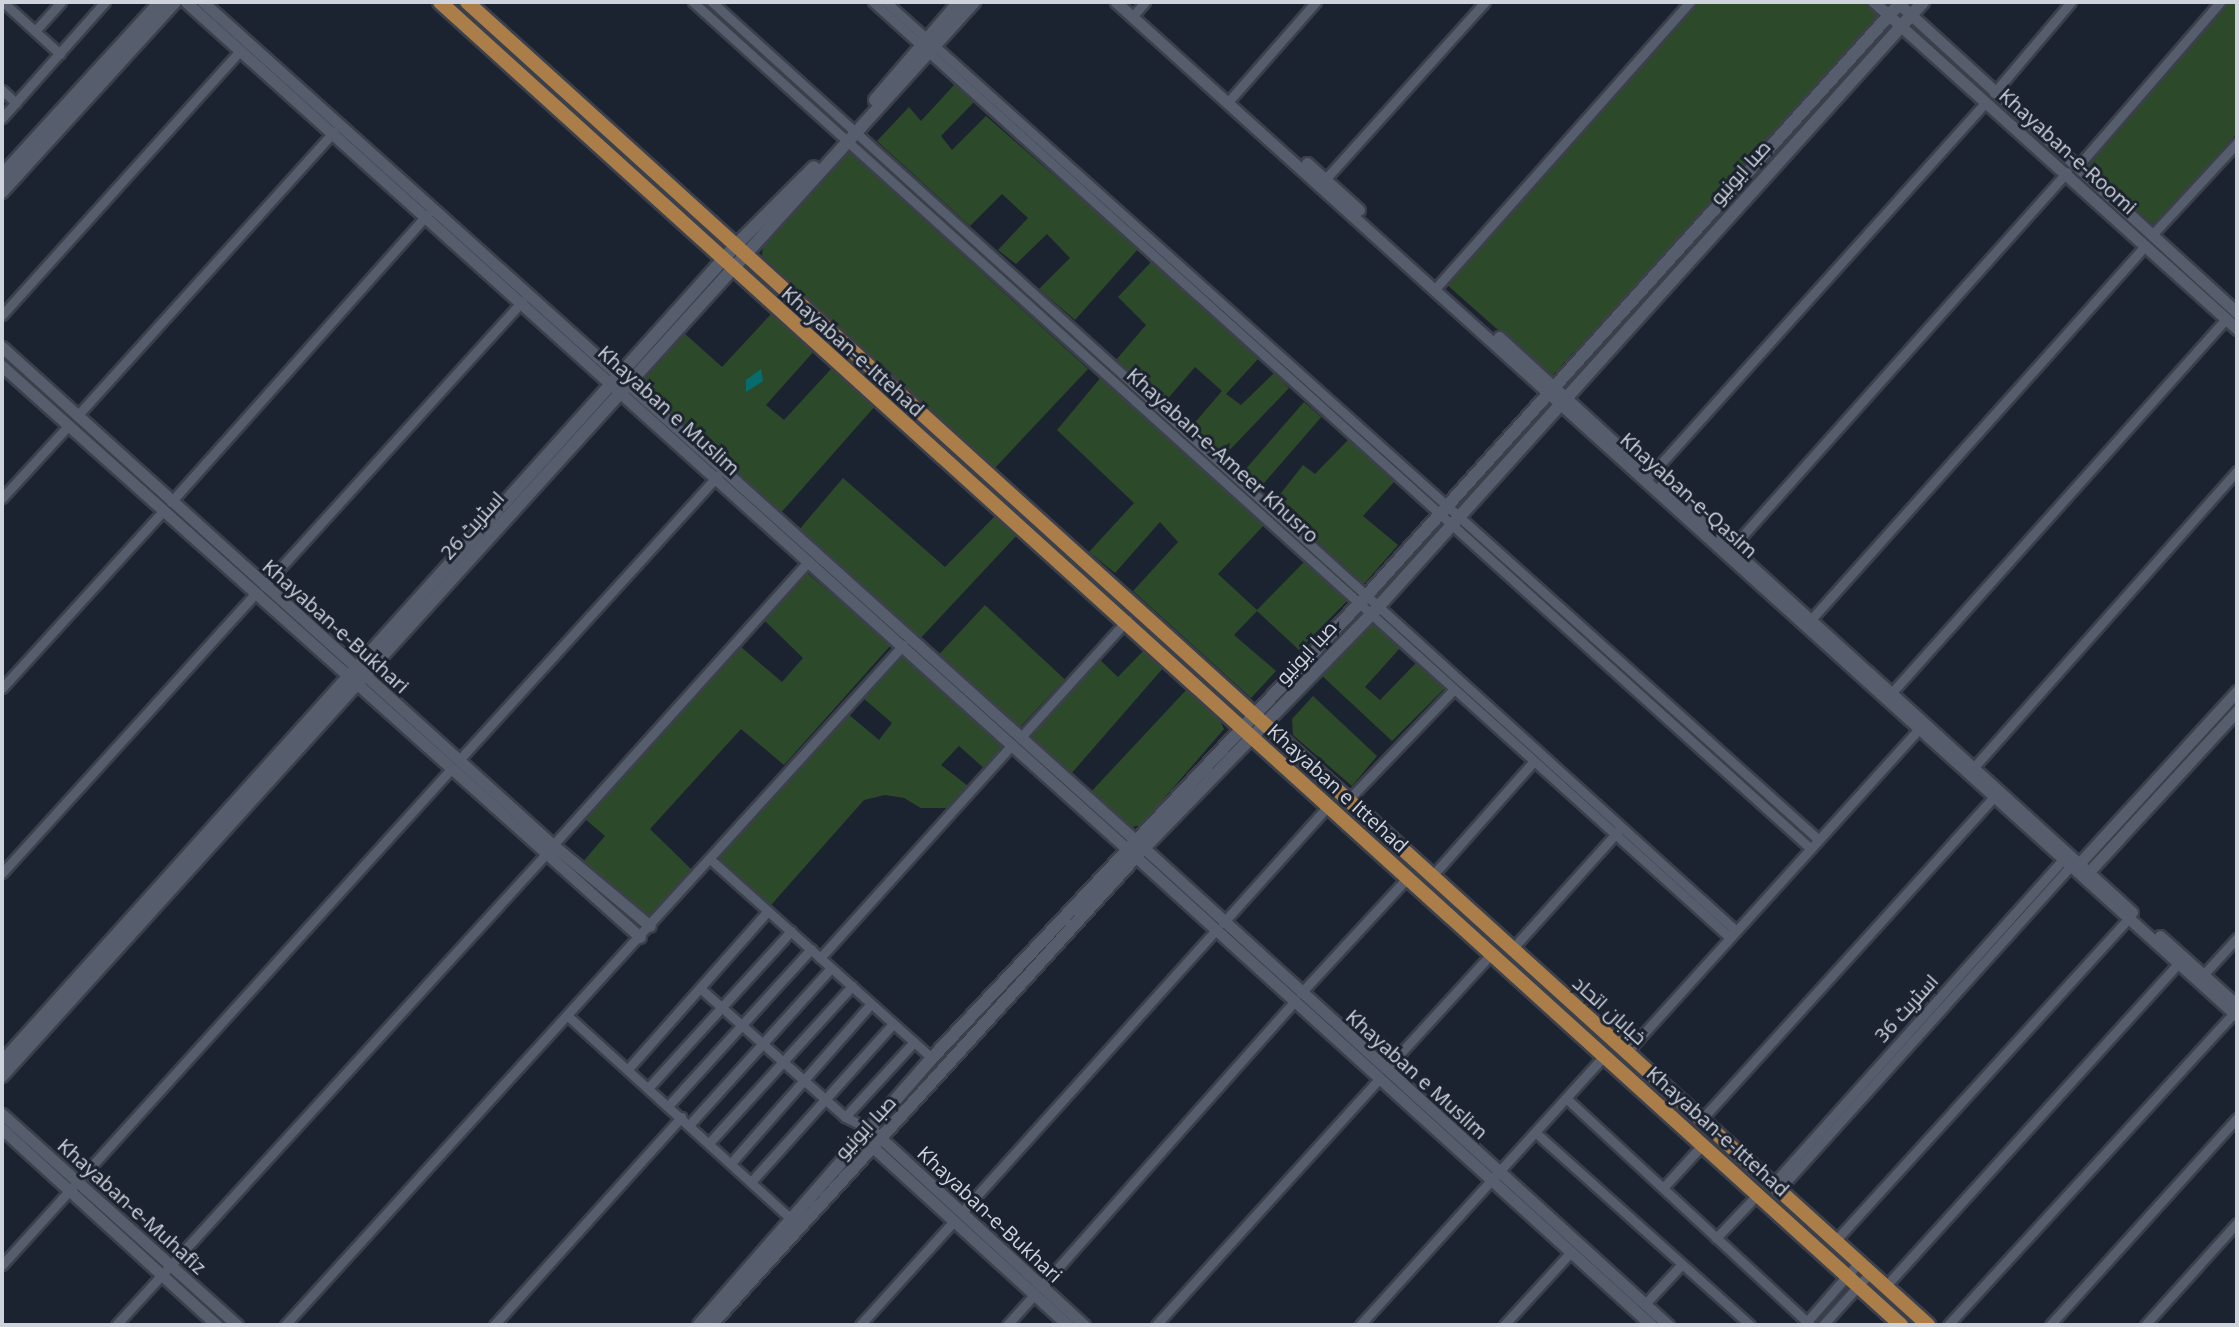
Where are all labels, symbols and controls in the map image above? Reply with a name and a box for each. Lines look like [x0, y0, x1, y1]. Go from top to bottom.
street label: Khayaban-e-Roomi [1994, 83, 2142, 219]
street label: صبا ایونیو [1705, 135, 1775, 209]
street label: Khayaban-e-Ittehad [777, 281, 929, 421]
street label: Khayaban e Muslim [593, 340, 745, 480]
street label: Khayaban-e-Ameer Khusro [1122, 362, 1324, 548]
street label: Khayaban-e-Qasim [1615, 427, 1763, 563]
street label: اسٹریٹ 26 [435, 486, 509, 564]
street label: Khayaban-e-Bukhari [258, 554, 414, 698]
street label: صبا ایونیو [1270, 615, 1342, 689]
street label: Khayaban e Ittehad [1263, 719, 1413, 857]
street label: اسٹریٹ 36 [1869, 969, 1943, 1047]
street label: خیابان اتحاد [1568, 971, 1652, 1049]
street label: Khayaban e Muslim [1341, 1004, 1493, 1144]
street label: Khayaban-e-Ittehad [1642, 1061, 1794, 1201]
street label: صبا ایونیو [829, 1090, 901, 1164]
street label: Khayaban-e-Muhafiz [53, 1133, 211, 1279]
street label: Khayaban-e-Bukhari [913, 1141, 1067, 1287]

